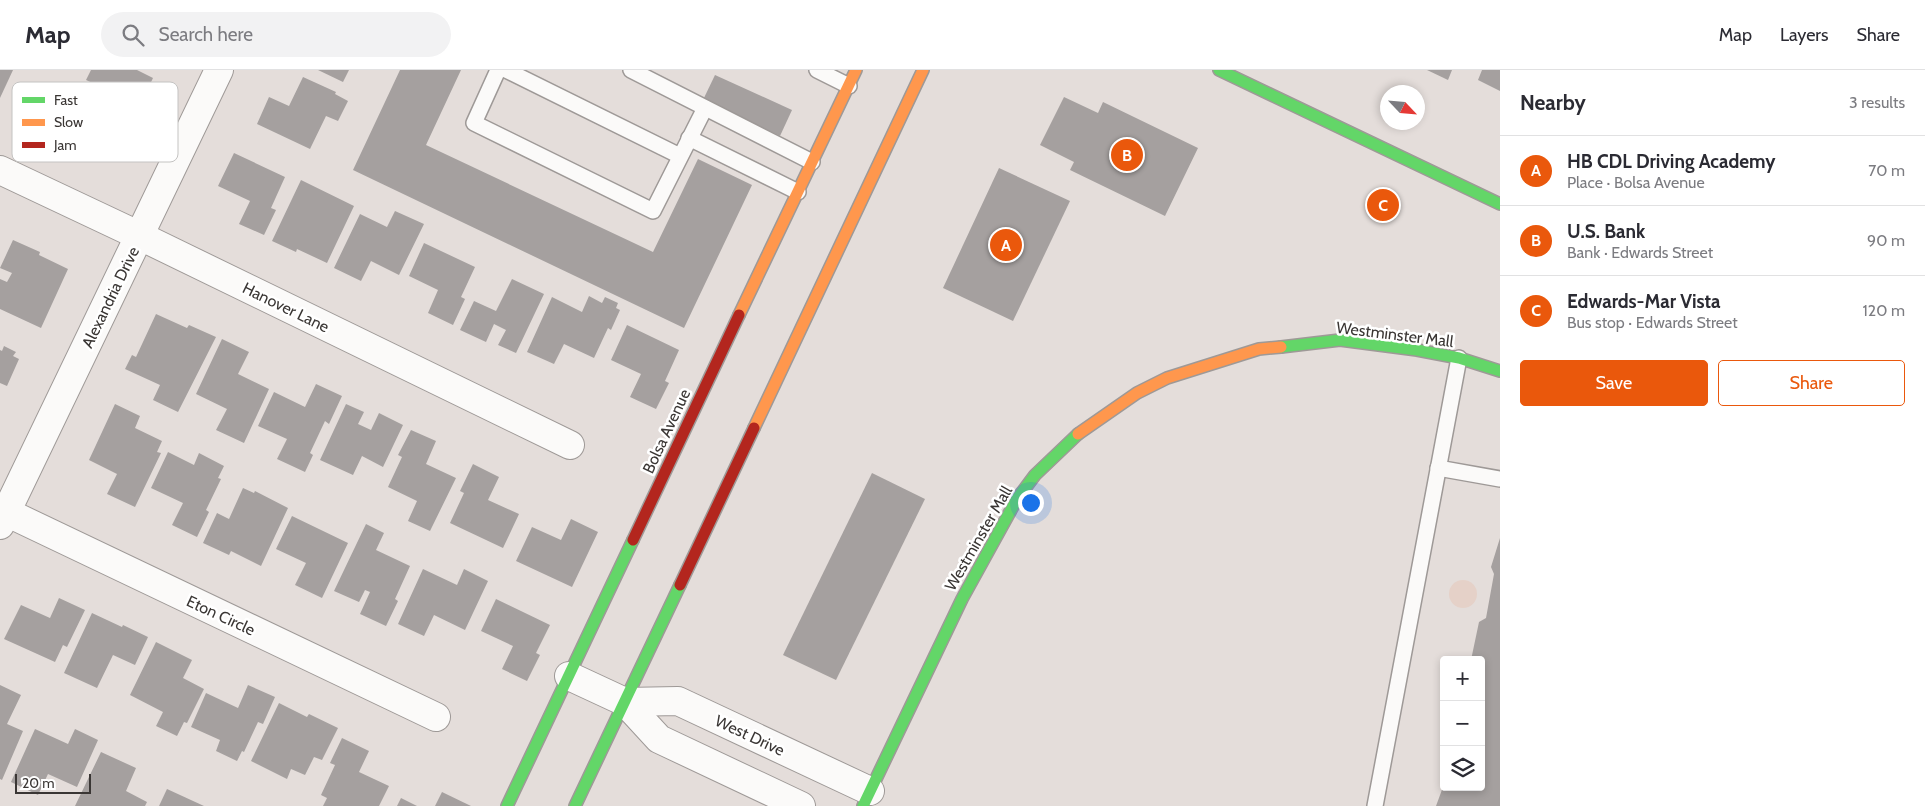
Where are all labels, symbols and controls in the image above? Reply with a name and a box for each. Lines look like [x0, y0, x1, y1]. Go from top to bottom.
search box [101, 12, 451, 57]
text: Map [25, 20, 71, 49]
icon: search [119, 21, 147, 49]
text: Search here [159, 23, 253, 46]
text: Map [1719, 24, 1752, 46]
text: Layers [1780, 24, 1829, 46]
text: Share [1857, 24, 1900, 46]
legend [12, 82, 178, 162]
north arrow [1380, 85, 1425, 130]
text: Nearby [1520, 90, 1586, 115]
text: Fast [54, 91, 78, 109]
text: 3 results [1849, 93, 1905, 112]
text: Slow [54, 113, 83, 131]
text: Jam [53, 136, 76, 154]
pin: B [1111, 136, 1143, 174]
text: HB CDL Driving Academy [1567, 150, 1776, 173]
text: A [1531, 161, 1541, 180]
text: 70 m [1868, 161, 1905, 180]
text: Place · Bolsa Avenue [1567, 173, 1705, 192]
pin: C [1367, 186, 1399, 224]
text: U.S. Bank [1567, 220, 1645, 243]
pin: A [990, 226, 1022, 264]
text: B [1531, 231, 1541, 250]
text: 90 m [1867, 231, 1905, 250]
text: Bank · Edwards Street [1567, 243, 1713, 262]
street label: Alexandria Drive [78, 244, 143, 351]
street label: Hanover Lane [239, 278, 332, 337]
text: Edwards-Mar Vista [1567, 290, 1721, 313]
text: C [1531, 301, 1541, 320]
text: 120 m [1863, 301, 1905, 320]
text: Bus stop · Edwards Street [1567, 313, 1738, 332]
street label: Westminster Mall [1335, 318, 1455, 351]
button: Save [1520, 360, 1708, 406]
button: Share [1718, 360, 1905, 406]
street label: Bolsa Avenue [639, 386, 694, 476]
street label: Westminster Mall [941, 482, 1016, 594]
your location [1018, 490, 1044, 516]
street label: Eton Circle [184, 591, 258, 640]
map controls [1440, 656, 1485, 791]
button: + [1440, 656, 1485, 701]
button: − [1440, 701, 1485, 746]
street label: West Drive [712, 711, 787, 760]
button: layers [1440, 746, 1485, 791]
scale bar [15, 771, 91, 794]
text: 20 m [22, 774, 55, 792]

